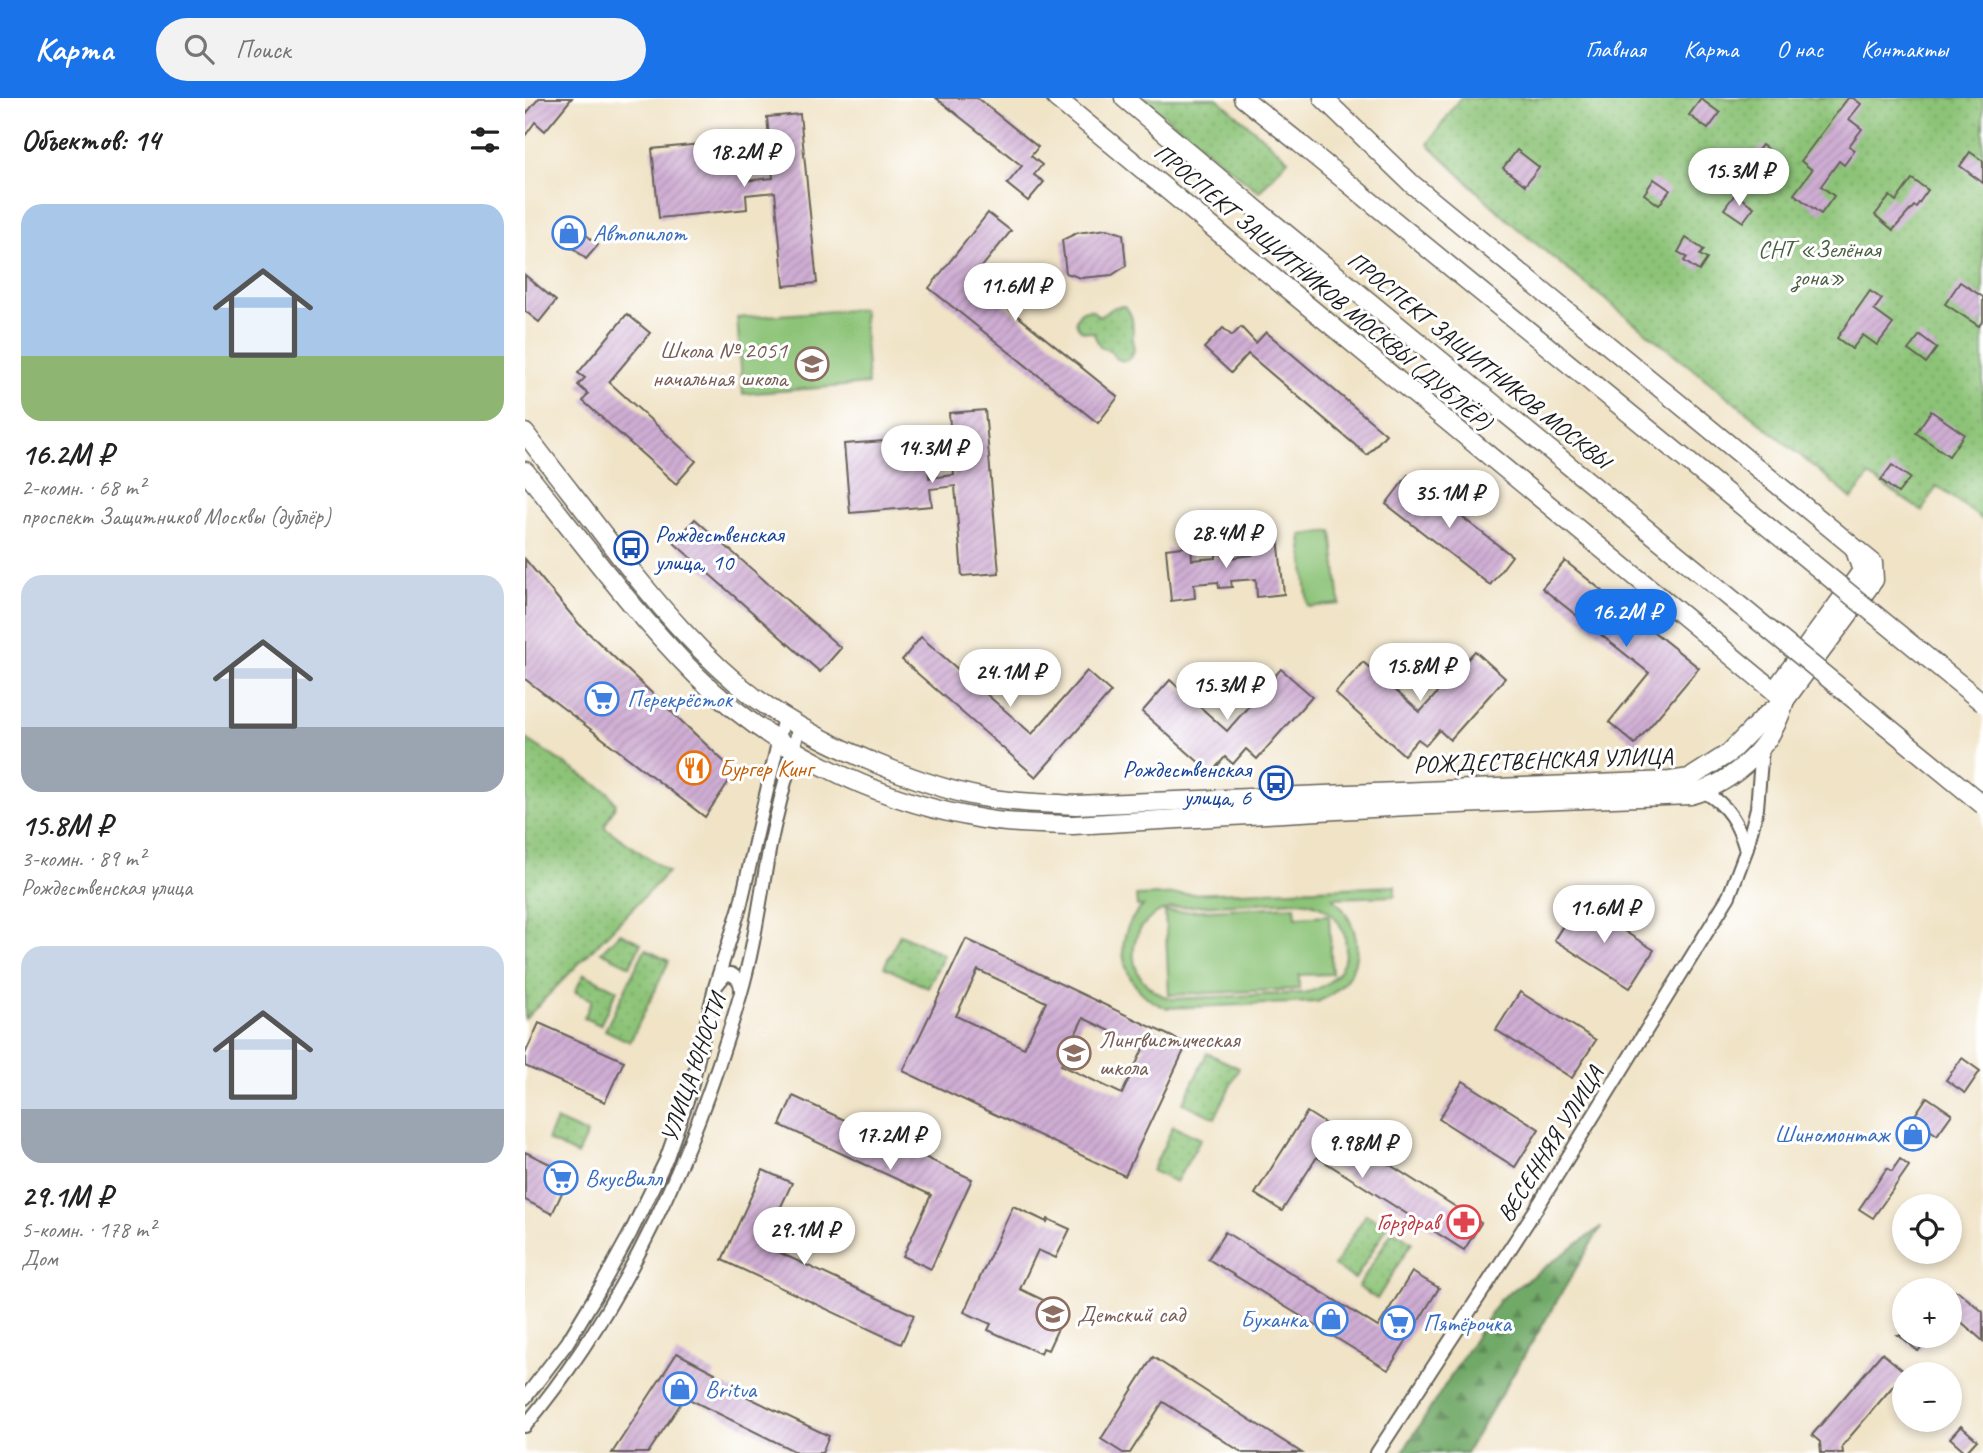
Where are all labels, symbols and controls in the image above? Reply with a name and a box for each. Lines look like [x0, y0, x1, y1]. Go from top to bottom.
search box [156, 18, 646, 81]
text: Карта [35, 28, 114, 70]
icon: search [180, 30, 218, 68]
text: Поиск [236, 33, 290, 66]
text: Главная [1585, 34, 1646, 64]
text: Карта [1684, 34, 1738, 64]
text: О нас [1776, 34, 1823, 64]
text: Контакты [1861, 34, 1948, 64]
text: Объектов: 14 [21, 121, 160, 159]
icon: filters [466, 121, 504, 159]
pin: 18.2M ₽ [679, 130, 809, 189]
text: 18.2M ₽ [709, 137, 779, 166]
street label: ПРОСПЕКТ ЗАЩИТНИКОВ МОСКВЫ (ДУБЛЁР) [1149, 138, 1497, 436]
pin: 15.3M ₽ [1674, 148, 1804, 208]
text: 15.3M ₽ [1704, 156, 1774, 185]
shop icon: Автопилот [550, 214, 588, 252]
place label: Автопилот [593, 218, 688, 248]
park label: СНТ «Зелёная зона» [1758, 234, 1882, 293]
street label: ПРОСПЕКТ ЗАЩИТНИКОВ МОСКВЫ [1342, 245, 1616, 475]
icon: home [200, 250, 326, 376]
pin: 11.6M ₽ [950, 264, 1080, 323]
text: 11.6M ₽ [980, 271, 1050, 300]
place label: Школа № 2051 начальная школа [652, 335, 789, 393]
school or university icon: Школа № 2051 начальная школа [793, 345, 831, 383]
pin: 14.3M ₽ [867, 426, 997, 485]
text: 14.3M ₽ [897, 433, 967, 462]
text: 16.2M ₽ [21, 435, 113, 473]
pin: 35.1M ₽ [1384, 470, 1514, 530]
text: 2-комн. · 68 m² [21, 473, 145, 502]
text: 35.1M ₽ [1414, 478, 1484, 507]
text: проспект Защитников Москвы (дублёр) [21, 502, 330, 531]
pin: 28.4M ₽ [1161, 510, 1291, 570]
text: 28.4M ₽ [1191, 518, 1261, 547]
place label: Рождественская улица, 10 [653, 519, 785, 577]
bus stop icon: Рождественская улица, 10 [612, 529, 650, 567]
pin: 16.2M ₽ [1561, 589, 1691, 649]
text: 16.2M ₽ [1591, 597, 1661, 626]
icon: home [200, 621, 326, 747]
pin: 15.8M ₽ [1355, 644, 1485, 703]
pin: 24.1M ₽ [945, 650, 1075, 709]
text: 15.8M ₽ [1385, 651, 1455, 680]
text: 24.1M ₽ [975, 657, 1045, 686]
pin: 15.3M ₽ [1162, 662, 1292, 722]
text: 15.3M ₽ [1192, 670, 1262, 699]
supermarket icon: Перекрёсток [583, 680, 621, 718]
place label: Перекрёсток [627, 684, 734, 714]
street label: РОЖДЕСТВЕНСКАЯ УЛИЦА [1413, 740, 1674, 780]
restaurant icon: Бургер Кинг [675, 749, 713, 787]
place label: Бургер Кинг [719, 753, 816, 783]
place label: Рождественская улица, 6 [1123, 754, 1253, 812]
bus stop icon: Рождественская улица, 6 [1257, 764, 1295, 802]
text: 15.8M ₽ [21, 806, 112, 844]
text: 3-комн. · 89 m² [21, 844, 145, 873]
text: Рождественская улица [21, 873, 192, 902]
pin: 11.6M ₽ [1539, 886, 1669, 945]
text: 11.6M ₽ [1569, 893, 1639, 922]
street label: УЛИЦА ЮНОСТИ [654, 987, 734, 1146]
icon: home [200, 992, 326, 1118]
place label: Лингвистическая школа [1099, 1024, 1241, 1082]
school or university icon: Лингвистическая школа [1055, 1034, 1093, 1072]
street label: ВЕСЕННЯЯ УЛИЦА [1490, 1060, 1610, 1227]
pin: 17.2M ₽ [825, 1112, 955, 1172]
shop icon: Шиномонтаж [1894, 1115, 1932, 1153]
place label: Шиномонтаж [1774, 1119, 1892, 1149]
text: 17.2M ₽ [855, 1120, 925, 1149]
pin: 9.98M ₽ [1297, 1121, 1427, 1180]
text: 9.98M ₽ [1327, 1128, 1397, 1157]
supermarket icon: ВкусВилл [542, 1159, 580, 1197]
place label: ВкусВилл [585, 1163, 663, 1193]
text: 29.1M ₽ [21, 1177, 112, 1215]
map controls [1892, 1194, 1962, 1432]
button: locate [1892, 1194, 1962, 1264]
pharmacy icon: Горздрав [1445, 1203, 1483, 1241]
place label: Горздрав [1377, 1207, 1443, 1237]
pin: 29.1M ₽ [739, 1208, 869, 1267]
text: 5-комн. · 178 m² [21, 1215, 155, 1244]
text: 29.1M ₽ [769, 1215, 839, 1244]
text: Дом [21, 1244, 58, 1273]
button: + [1892, 1278, 1962, 1348]
school or university icon: Детский сад [1034, 1295, 1072, 1333]
place label: Детский сад [1077, 1299, 1187, 1329]
shop icon: Буханка [1312, 1300, 1350, 1338]
place label: Буханка [1240, 1304, 1309, 1334]
supermarket icon: Пятёрочка [1379, 1304, 1417, 1342]
place label: Пятёрочка [1423, 1308, 1512, 1338]
button: − [1892, 1362, 1962, 1432]
shop icon: Britva [661, 1370, 699, 1408]
place label: Britva [705, 1374, 758, 1404]

